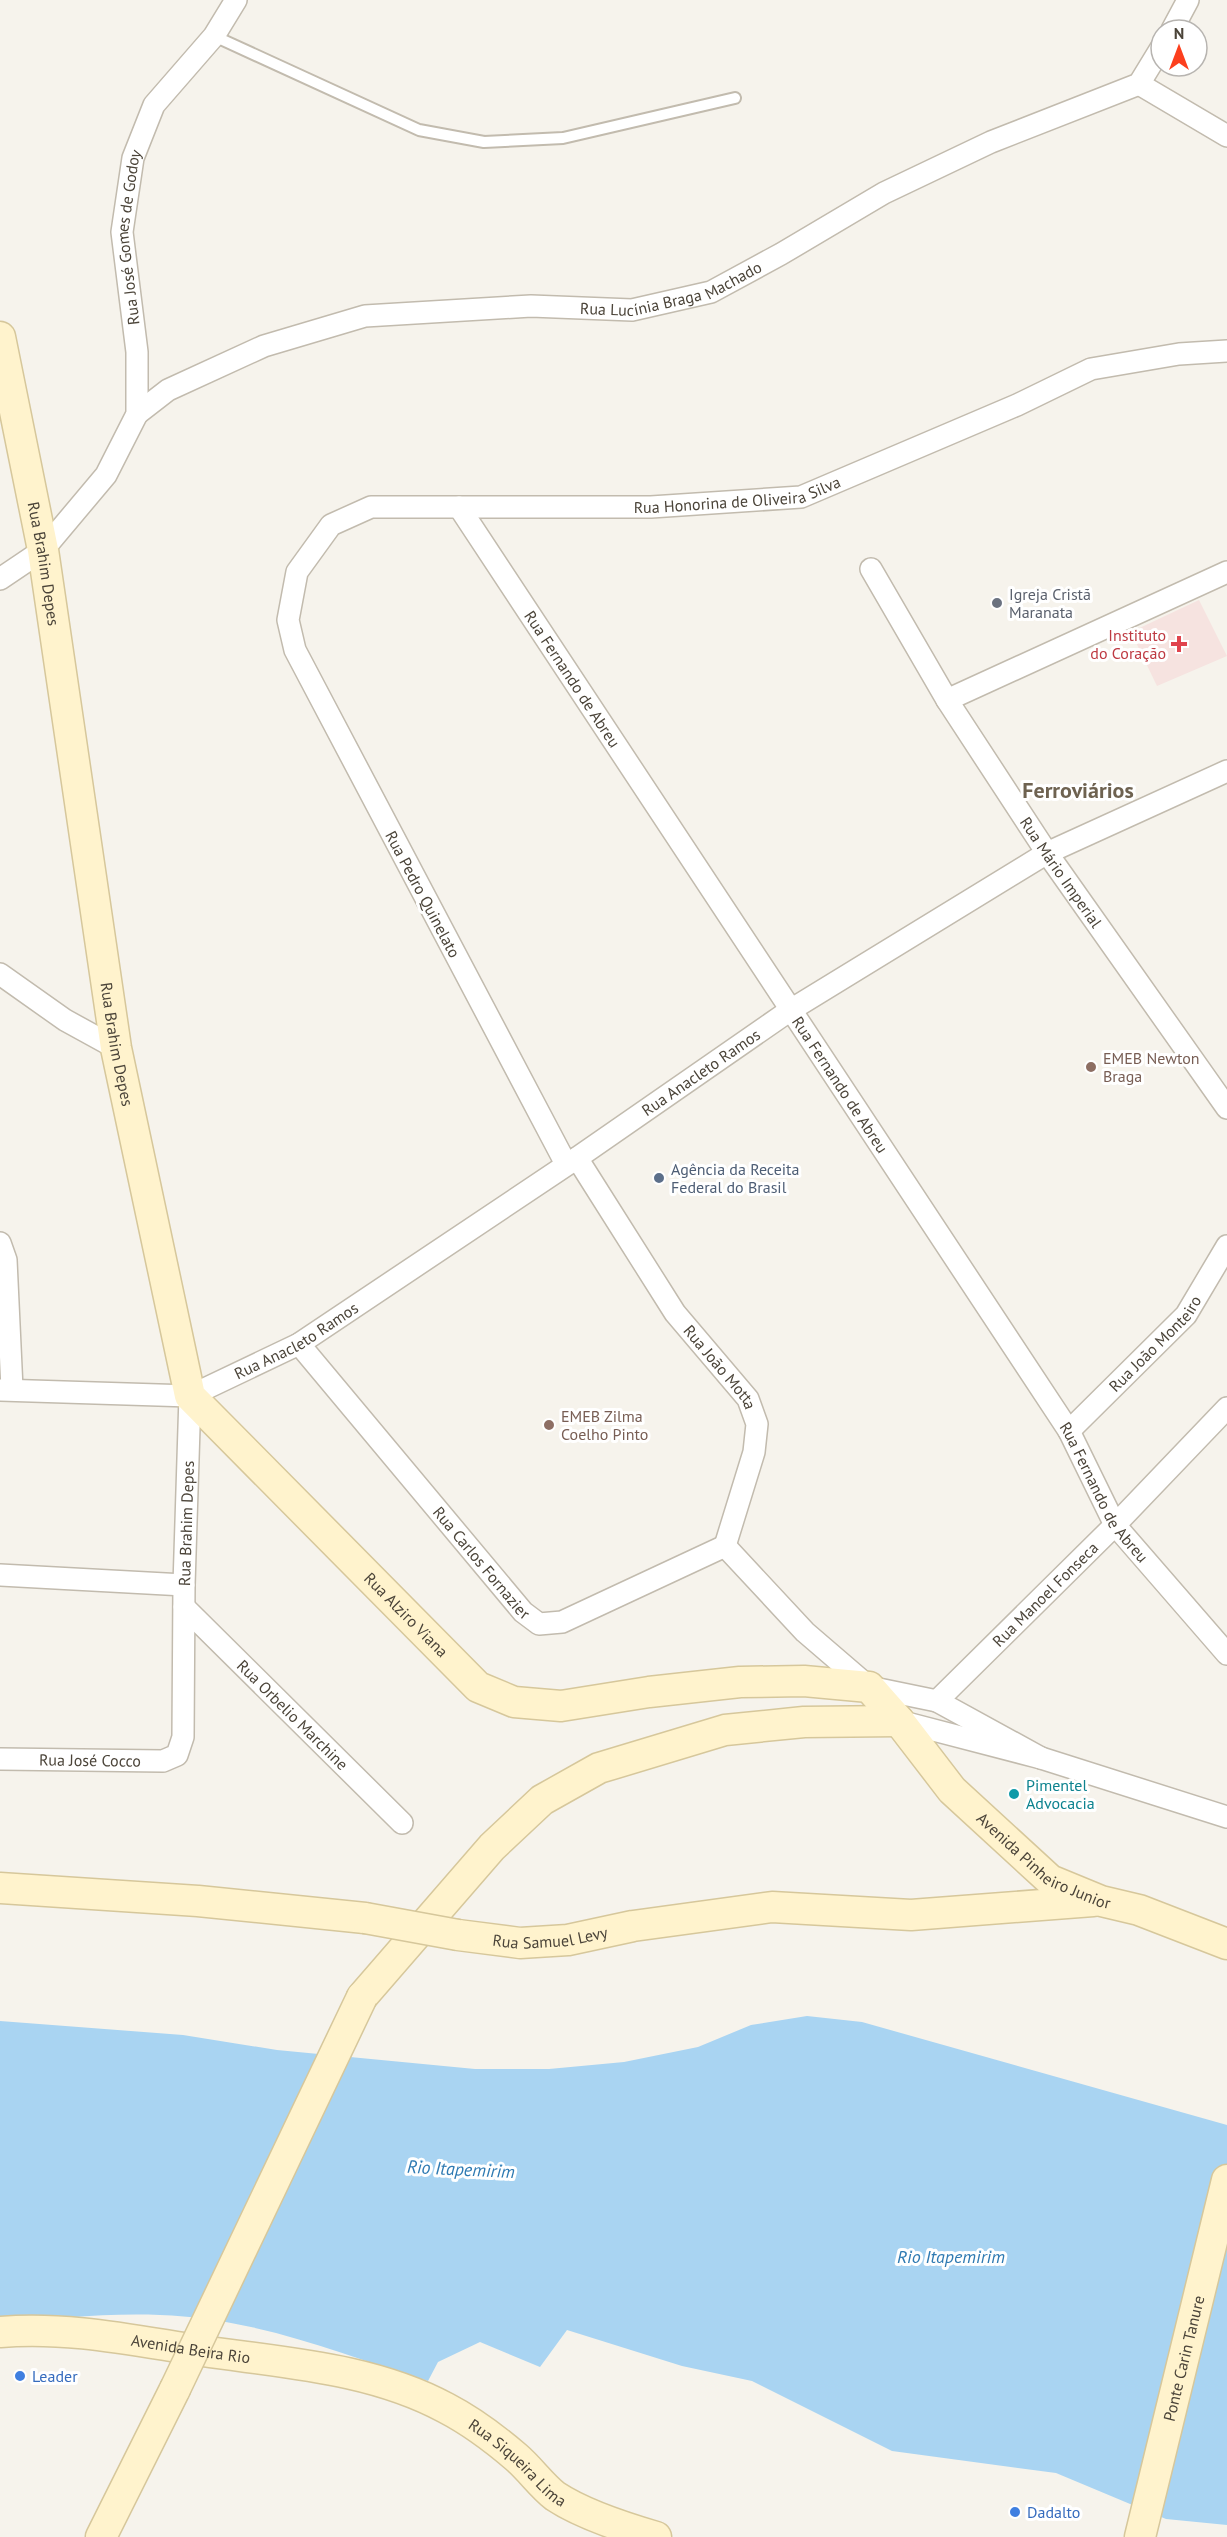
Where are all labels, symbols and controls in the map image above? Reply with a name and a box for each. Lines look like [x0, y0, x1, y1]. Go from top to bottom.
north arrow [1149, 18, 1209, 78]
text: N [1174, 23, 1184, 43]
street label: Rua José Gomes de Godoy [112, 146, 146, 326]
street label: Rua Lucínia Braga Machado [580, 257, 765, 320]
street label: Rua Honorina de Oliveira Silva [634, 471, 843, 517]
street label: Rua Brahim Depes [23, 500, 64, 627]
place label: Igreja Cristã Maranata [1009, 584, 1091, 622]
marker: Igreja Cristã Maranata [990, 596, 1004, 610]
street label: Rua Fernando de Abreu [520, 607, 625, 751]
place label: Instituto do Coração [1090, 625, 1166, 663]
marker: Instituto do Coração [1170, 635, 1188, 653]
district label: Ferroviários [1022, 776, 1134, 804]
street label: Rua Mário Imperial [1016, 813, 1107, 932]
street label: Rua Pedro Quinelato [381, 827, 465, 961]
street label: Rua Brahim Depes [96, 981, 138, 1108]
street label: Rua Fernando de Abreu [788, 1012, 893, 1157]
street label: Rua Anacleto Ramos [638, 1024, 764, 1120]
place label: EMEB Newton Braga [1103, 1048, 1199, 1086]
marker: EMEB Newton Braga [1084, 1060, 1098, 1074]
place label: Agência da Receita Federal do Brasil [671, 1159, 799, 1197]
marker: Agência da Receita Federal do Brasil [652, 1171, 666, 1185]
street label: Rua João Monteiro [1105, 1292, 1205, 1396]
street label: Rua Anacleto Ramos [231, 1297, 362, 1383]
street label: Rua João Motta [679, 1321, 761, 1412]
place label: EMEB Zilma Coelho Pinto [561, 1406, 648, 1444]
marker: EMEB Zilma Coelho Pinto [542, 1418, 556, 1432]
street label: Rua Fernando de Abreu [1056, 1418, 1153, 1566]
street label: Rua Brahim Depes [174, 1460, 198, 1586]
street label: Rua Carlos Fornazier [429, 1502, 534, 1624]
street label: Rua Manoel Fonseca [988, 1538, 1102, 1651]
street label: Rua Alziro Viana [360, 1568, 453, 1661]
street label: Rua Orbelio Marchine [233, 1655, 352, 1774]
street label: Rua José Cocco [39, 1749, 141, 1771]
place label: Pimentel Advocacia [1026, 1775, 1095, 1813]
marker: Pimentel Advocacia [1007, 1787, 1021, 1801]
street label: Avenida Pinheiro Junior [973, 1808, 1113, 1913]
street label: Rua Samuel Levy [492, 1922, 610, 1953]
water label: Rio Itapemirim [407, 2155, 516, 2183]
water label: Rio Itapemirim [897, 2245, 1005, 2268]
street label: Ponte Carin Tanure [1159, 2293, 1209, 2423]
street label: Avenida Beira Rio [130, 2330, 251, 2367]
place label: Leader [32, 2366, 78, 2386]
marker: Leader [13, 2369, 27, 2383]
street label: Rua Siqueira Lima [465, 2414, 570, 2511]
place label: Dadalto [1027, 2502, 1080, 2522]
marker: Dadalto [1008, 2505, 1022, 2519]

